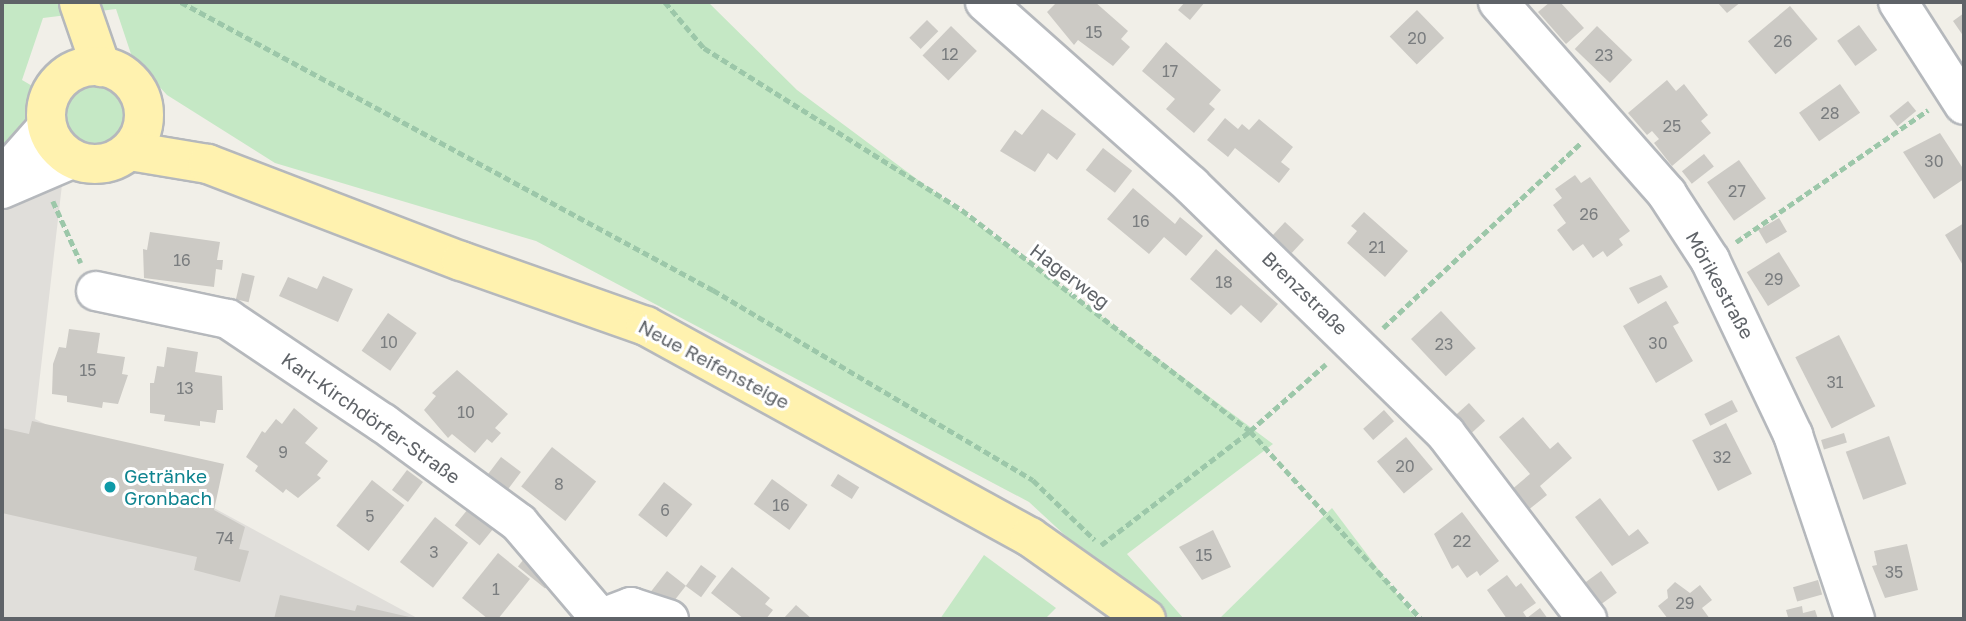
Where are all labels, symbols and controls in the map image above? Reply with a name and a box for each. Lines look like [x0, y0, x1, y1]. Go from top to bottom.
house number: 15 [1085, 22, 1103, 42]
house number: 20 [1407, 28, 1427, 48]
house number: 26 [1774, 31, 1792, 51]
house number: 12 [941, 44, 959, 64]
house number: 23 [1595, 45, 1613, 65]
house number: 17 [1162, 61, 1178, 81]
house number: 28 [1820, 103, 1840, 123]
house number: 25 [1663, 116, 1681, 136]
house number: 30 [1924, 151, 1944, 171]
house number: 27 [1728, 181, 1746, 201]
house number: 26 [1580, 204, 1598, 224]
house number: 16 [1132, 211, 1150, 231]
street label: Mörikestraße [1681, 227, 1759, 343]
house number: 21 [1368, 237, 1386, 257]
street label: Hagerweg [1026, 239, 1114, 313]
street label: Brenzstraße [1258, 247, 1352, 339]
house number: 16 [173, 250, 191, 270]
house number: 29 [1765, 269, 1783, 289]
house number: 18 [1215, 272, 1233, 292]
street label: Neue Reifensteige [635, 315, 793, 413]
house number: 10 [380, 332, 398, 352]
house number: 30 [1648, 333, 1668, 353]
house number: 23 [1435, 334, 1453, 354]
street label: Karl-Kirchdörfer-Straße [277, 348, 465, 488]
house number: 15 [79, 360, 97, 380]
house number: 31 [1826, 372, 1844, 392]
house number: 13 [176, 378, 194, 398]
house number: 10 [457, 402, 475, 422]
house number: 9 [278, 442, 288, 462]
house number: 32 [1713, 447, 1731, 467]
house number: 20 [1395, 456, 1415, 476]
place label: Getränke Gronbach [124, 465, 212, 509]
house number: 8 [554, 474, 564, 494]
marker: Getränke Gronbach [102, 479, 118, 495]
house number: 16 [772, 495, 790, 515]
house number: 6 [660, 500, 670, 520]
house number: 5 [365, 506, 375, 526]
house number: 74 [216, 528, 234, 548]
house number: 22 [1453, 531, 1471, 551]
house number: 3 [429, 542, 439, 562]
house number: 15 [1195, 545, 1213, 565]
house number: 35 [1885, 562, 1903, 582]
house number: 1 [492, 579, 500, 599]
house number: 29 [1676, 593, 1694, 613]

